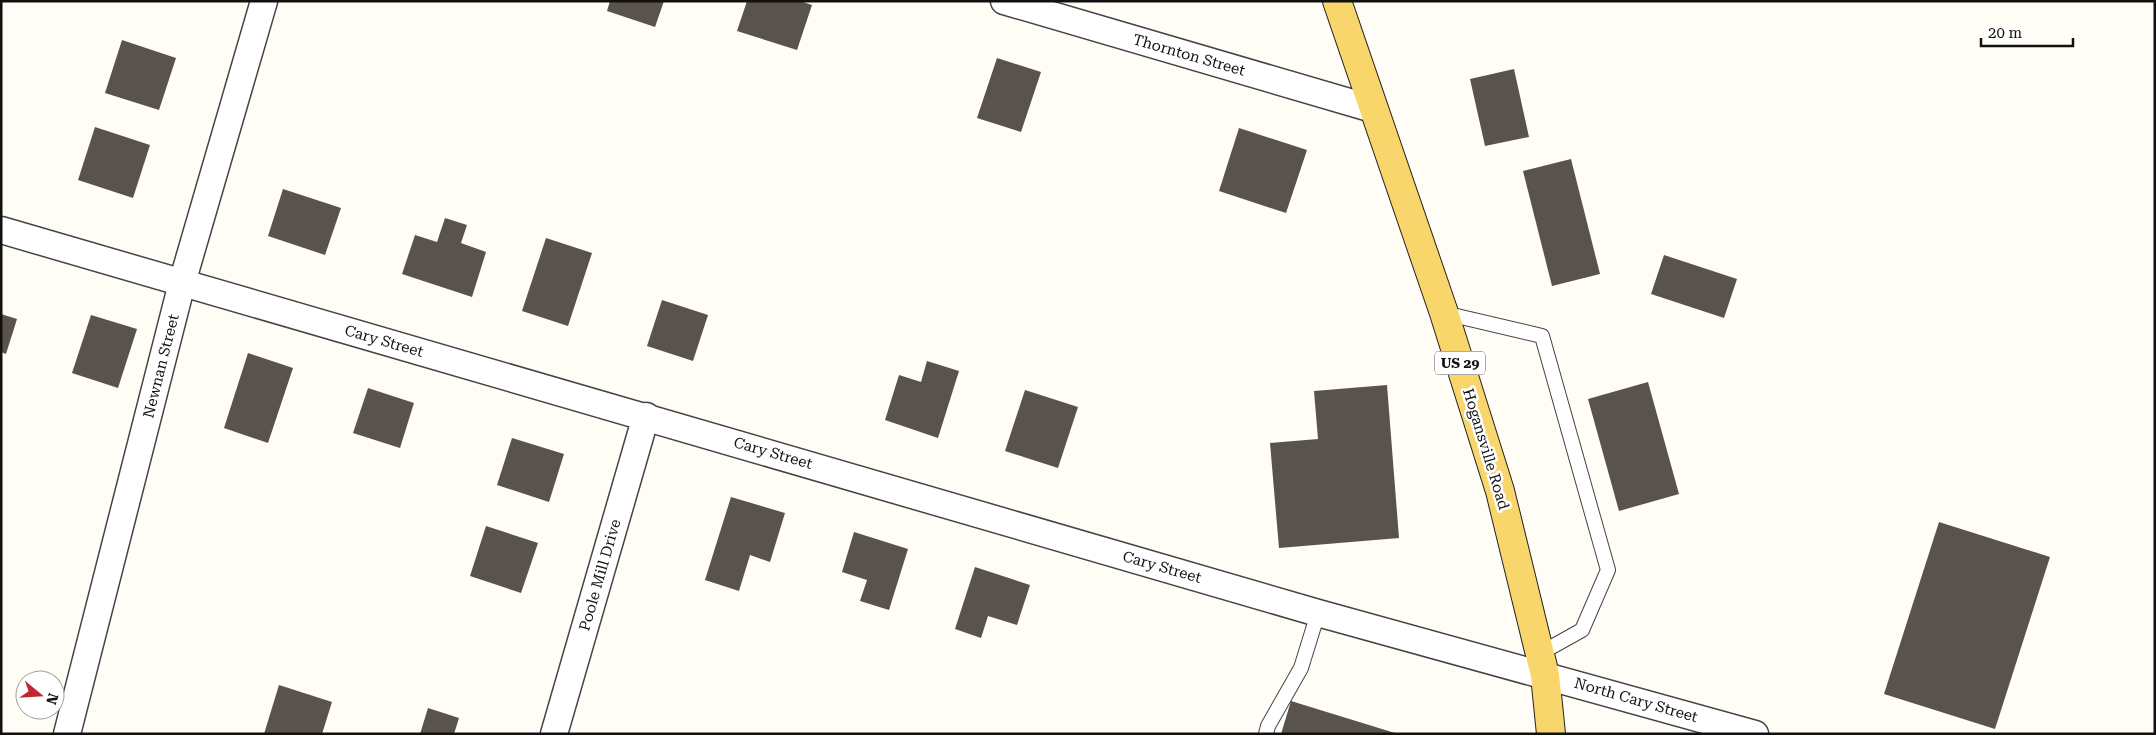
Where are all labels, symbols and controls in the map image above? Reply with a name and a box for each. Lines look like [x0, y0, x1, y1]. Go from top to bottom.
scale bar [1981, 15, 2074, 47]
text: 20 m [1988, 24, 2023, 42]
street label: Thornton Street [1131, 30, 1248, 80]
street label: Newnan Street [139, 312, 183, 420]
street label: Cary Street [343, 321, 426, 361]
road number: US 29 [1435, 352, 1485, 374]
street label: Hogansville Road [1459, 386, 1513, 512]
street label: Cary Street [732, 433, 815, 473]
street label: Poole Mill Drive [575, 517, 625, 633]
street label: Cary Street [1121, 547, 1204, 587]
north arrow [15, 670, 65, 720]
street label: North Cary Street [1572, 674, 1700, 726]
text: N [43, 691, 62, 707]

